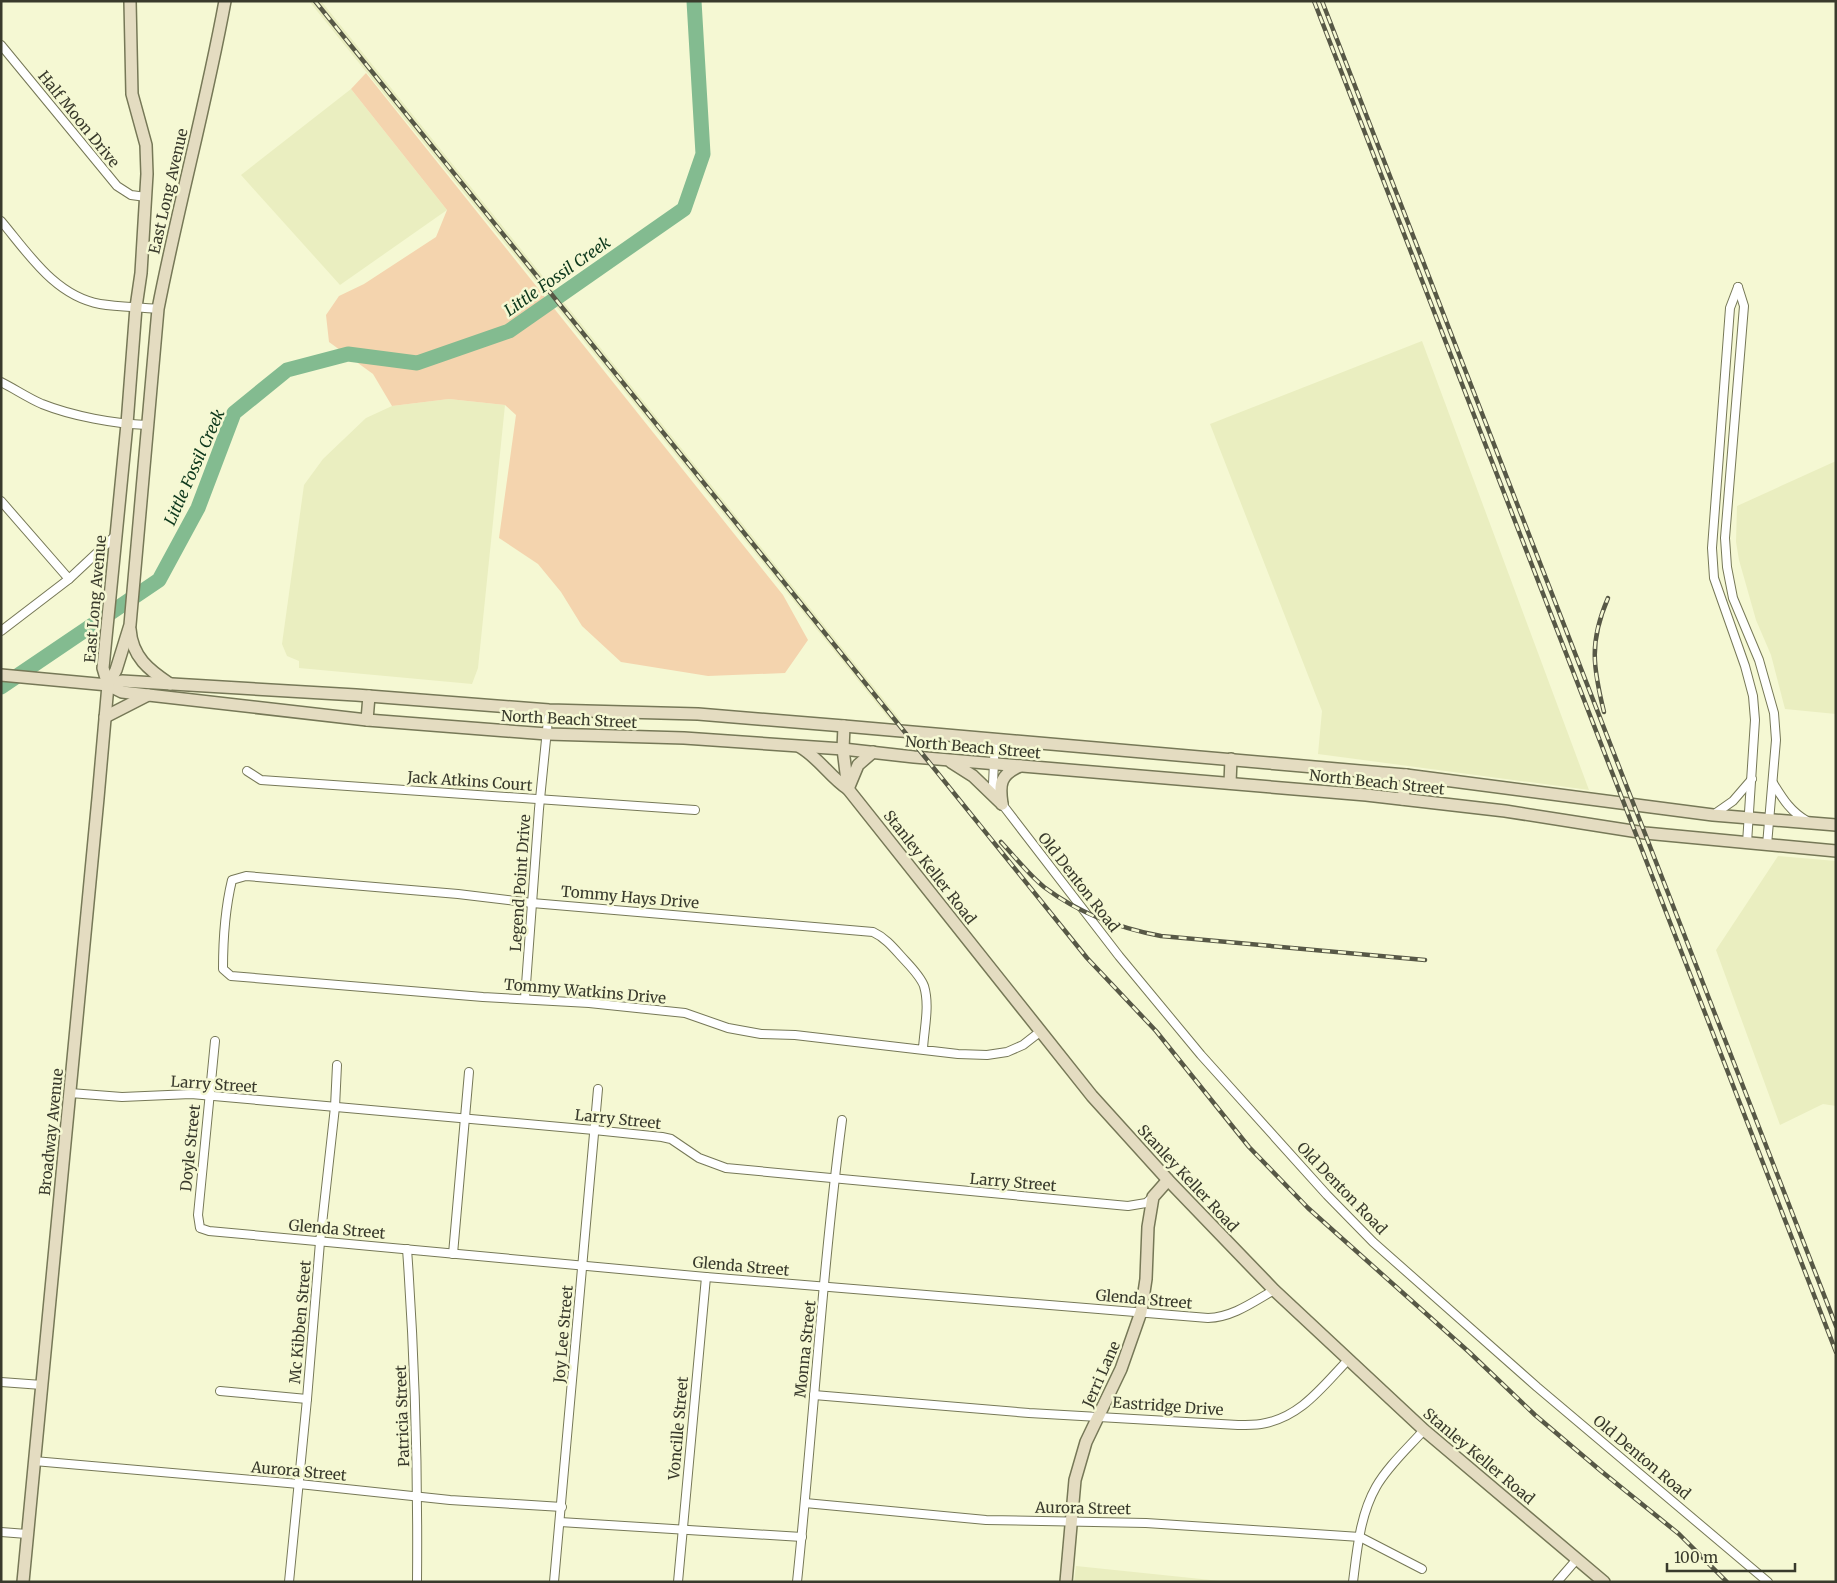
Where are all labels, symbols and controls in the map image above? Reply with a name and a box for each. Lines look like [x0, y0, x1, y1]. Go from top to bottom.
street label: Half Moon Drive [34, 67, 124, 171]
street label: East Long Avenue [144, 126, 192, 256]
water label: Little Fossil Creek [500, 232, 614, 320]
water label: Little Fossil Creek [159, 406, 229, 528]
street label: East Long Avenue [80, 534, 110, 664]
street label: North Beach Street [500, 706, 638, 732]
street label: North Beach Street [904, 732, 1042, 762]
street label: North Beach Street [1308, 765, 1446, 799]
street label: Jack Atkins Court [406, 767, 533, 795]
street label: Stanley Keller Road [880, 806, 980, 928]
street label: Legend Point Drive [506, 814, 534, 952]
street label: Old Denton Road [1034, 828, 1124, 936]
street label: Tommy Hays Drive [560, 882, 700, 913]
street label: Tommy Watkins Drive [503, 974, 667, 1008]
street label: Broadway Avenue [35, 1067, 67, 1197]
street label: Larry Street [170, 1071, 258, 1097]
street label: Doyle Street [176, 1103, 204, 1193]
street label: Larry Street [574, 1105, 662, 1133]
street label: Stanley Keller Road [1133, 1120, 1243, 1236]
street label: Old Denton Road [1293, 1138, 1391, 1238]
street label: Larry Street [969, 1169, 1057, 1195]
street label: Glenda Street [288, 1215, 386, 1243]
street label: Glenda Street [692, 1252, 790, 1280]
street label: Mc Kibben Street [285, 1259, 315, 1385]
street label: Joy Lee Street [549, 1284, 577, 1385]
street label: Glenda Street [1095, 1285, 1193, 1313]
street label: Monna Street [790, 1299, 820, 1399]
street label: Jerri Lane [1078, 1338, 1124, 1411]
street label: Patricia Street [391, 1365, 413, 1467]
street label: Voncille Street [664, 1375, 692, 1481]
street label: Eastridge Drive [1112, 1393, 1224, 1419]
street label: Stanley Keller Road [1419, 1404, 1539, 1508]
street label: Old Denton Road [1589, 1411, 1695, 1503]
street label: Aurora Street [250, 1457, 348, 1485]
street label: Aurora Street [1034, 1498, 1131, 1518]
scale bar [1667, 1540, 1794, 1572]
text: 100 m [1674, 1548, 1718, 1567]

